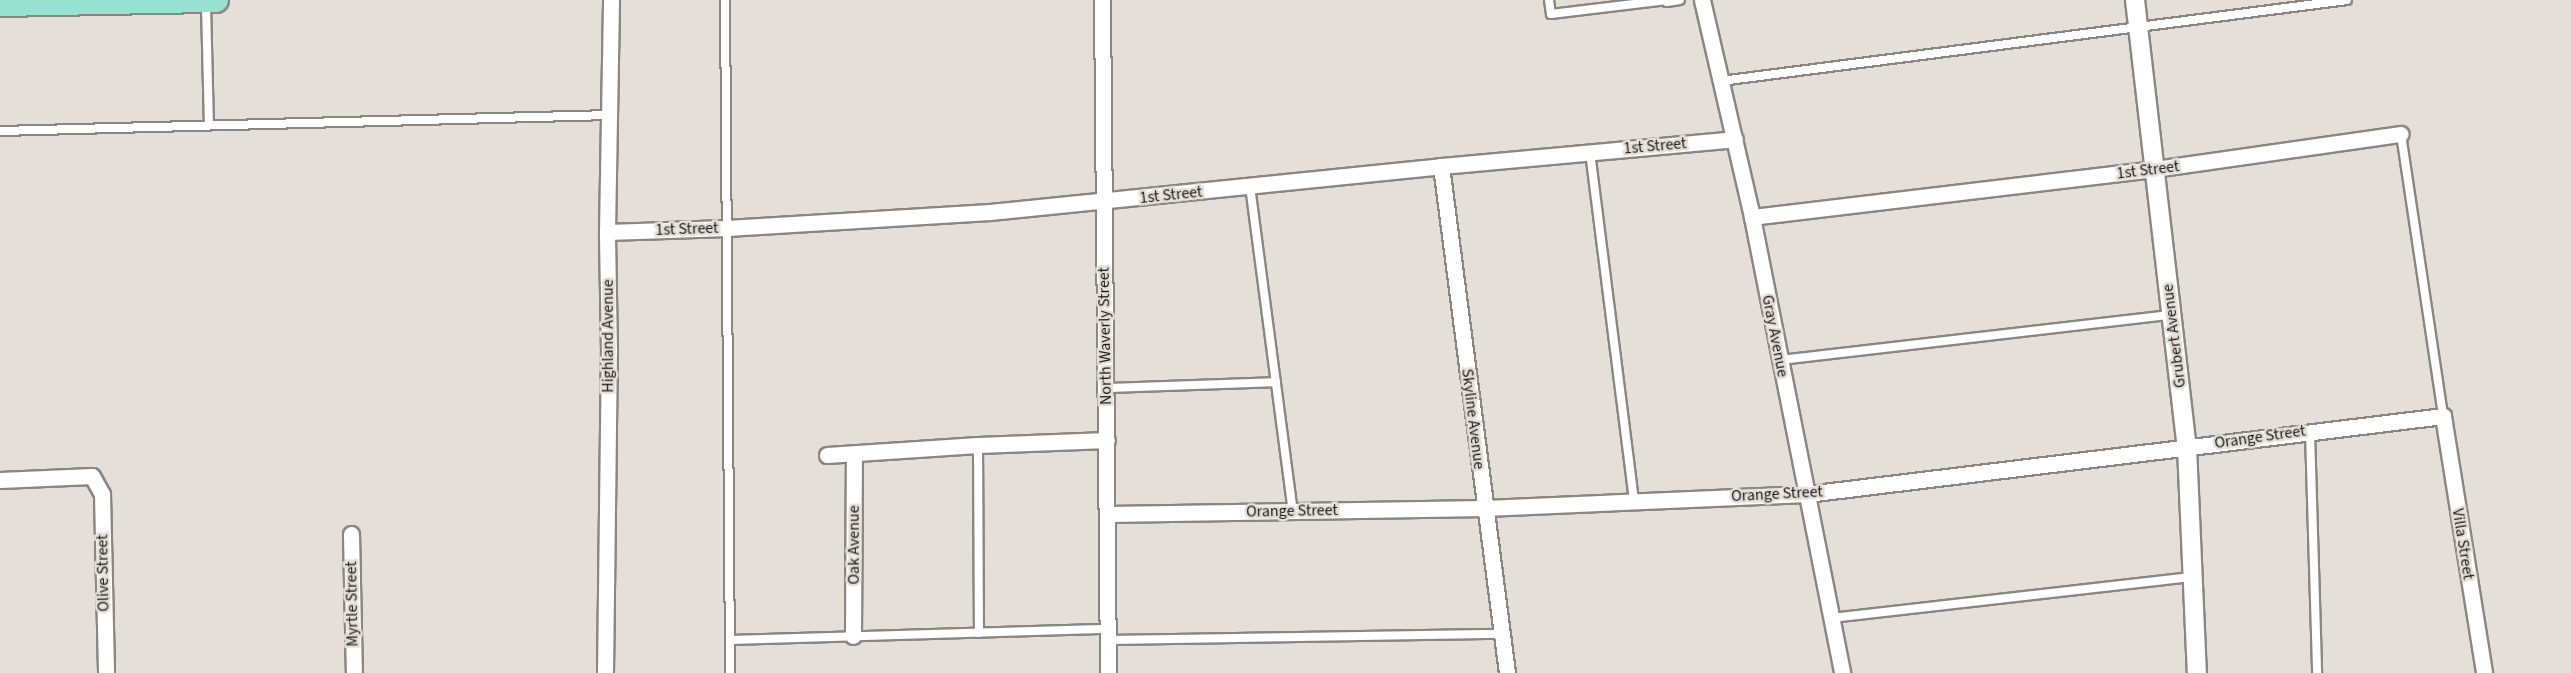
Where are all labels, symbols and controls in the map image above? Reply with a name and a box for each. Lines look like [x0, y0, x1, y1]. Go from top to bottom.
street label: 1st Street [1623, 134, 1687, 158]
street label: 1st Street [2116, 157, 2180, 183]
street label: 1st Street [1139, 182, 1203, 208]
street label: 1st Street [655, 218, 719, 240]
street label: North Waverly Street [1094, 267, 1116, 405]
street label: Highland Avenue [598, 279, 618, 393]
street label: Grubert Avenue [2158, 283, 2190, 389]
street label: Gray Avenue [1758, 293, 1792, 379]
street label: Skyline Avenue [1457, 368, 1489, 470]
street label: Orange Street [2213, 421, 2307, 453]
street label: Orange Street [1731, 482, 1823, 506]
street label: Orange Street [1246, 501, 1338, 521]
street label: Oak Avenue [844, 505, 864, 585]
street label: Villa Street [2448, 507, 2478, 581]
street label: Olive Street [93, 534, 113, 612]
street label: Myrtle Street [342, 561, 362, 647]

